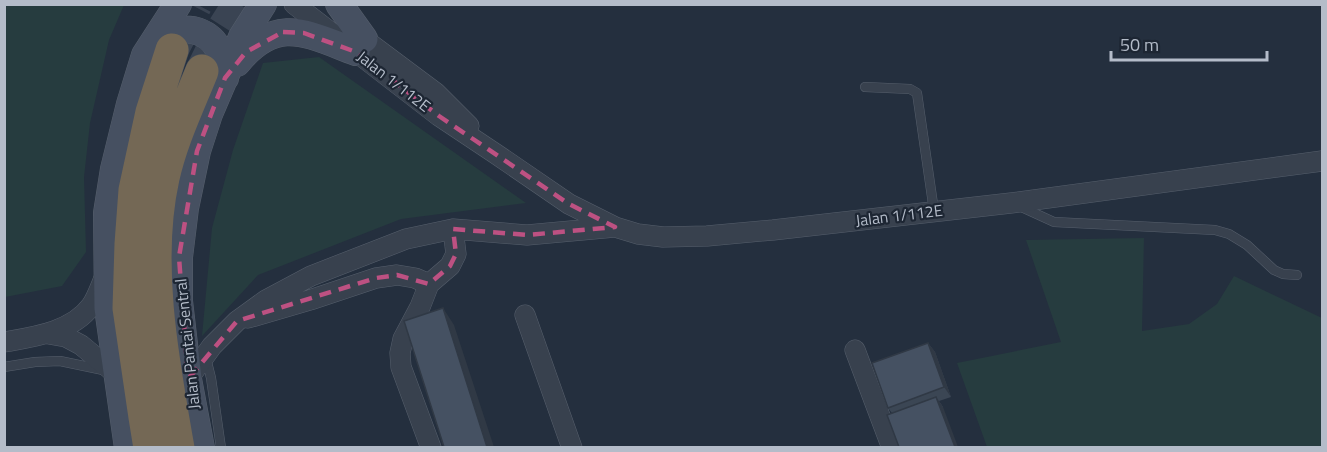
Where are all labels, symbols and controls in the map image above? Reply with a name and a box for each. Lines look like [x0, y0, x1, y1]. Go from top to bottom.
scale bar [1111, 24, 1267, 62]
text: 50 m [1120, 31, 1159, 58]
street label: Jalan 1/112E [352, 45, 436, 118]
street label: Jalan 1/112E [854, 198, 944, 232]
street label: Jalan Pantai Sentral [168, 277, 206, 411]

